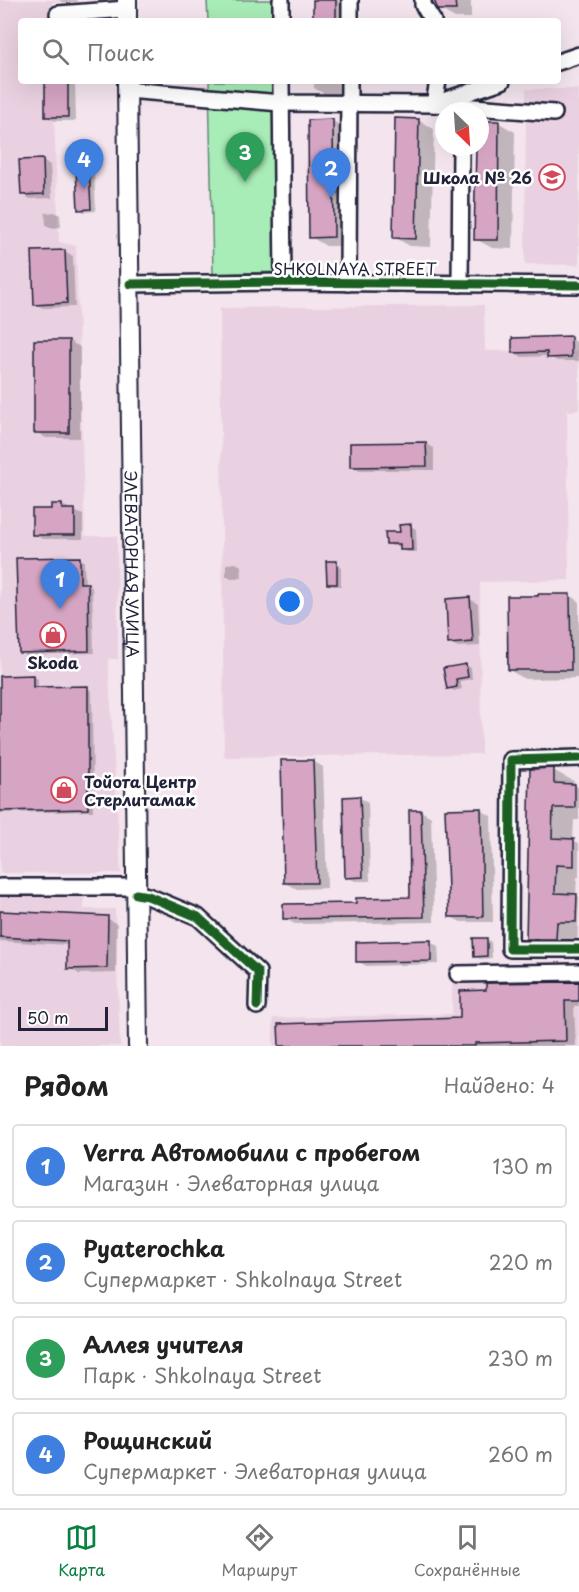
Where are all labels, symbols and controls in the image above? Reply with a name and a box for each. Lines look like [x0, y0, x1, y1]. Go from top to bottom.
search box [18, 18, 561, 84]
icon: search [39, 35, 72, 68]
text: Поиск [87, 35, 154, 68]
north arrow [435, 102, 489, 156]
pin: 3 [226, 132, 264, 182]
pin: 4 [64, 140, 104, 189]
pin: 2 [312, 148, 350, 198]
school or university icon: Школа № 26 [537, 162, 567, 192]
place label: Школа № 26 [423, 165, 532, 189]
street label: SHKOLNAYA STREET [273, 256, 437, 280]
street label: ЭЛЕВАТОРНАЯ УЛИЦА [119, 470, 146, 658]
pin: 1 [40, 560, 80, 609]
your location [275, 587, 304, 616]
shop icon: Skoda [38, 620, 68, 650]
place label: Skoda [27, 650, 79, 674]
place label: Тойота Центр Стерлитамак [84, 769, 196, 811]
shop icon: Тойота Центр Стерлитамак [49, 775, 79, 805]
scale bar [18, 1004, 108, 1032]
text: 50 m [27, 1005, 68, 1029]
text: Рядом [24, 1066, 109, 1105]
text: Найдено: 4 [444, 1070, 555, 1100]
text: Verra Автомобили с пробегом [83, 1135, 420, 1168]
text: 1 [41, 1151, 50, 1181]
text: 130 m [493, 1151, 553, 1181]
text: Магазин · Элеваторная улица [83, 1168, 379, 1198]
text: Pyaterochka [83, 1231, 225, 1264]
text: 2 [38, 1247, 53, 1277]
text: 220 m [489, 1247, 553, 1277]
text: Супермаркет · Shkolnaya Street [83, 1264, 402, 1294]
text: Аллея учителя [83, 1327, 244, 1360]
text: 3 [39, 1343, 52, 1373]
text: 230 m [488, 1343, 553, 1373]
text: Парк · Shkolnaya Street [83, 1360, 321, 1390]
text: Рощинский [83, 1423, 212, 1456]
text: 4 [39, 1439, 52, 1469]
text: 260 m [488, 1439, 553, 1469]
text: Супермаркет · Элеваторная улица [83, 1456, 426, 1486]
tab: Карта [58, 1521, 105, 1581]
tab: Маршрут [222, 1521, 297, 1581]
tab: Сохранённые [414, 1521, 521, 1581]

